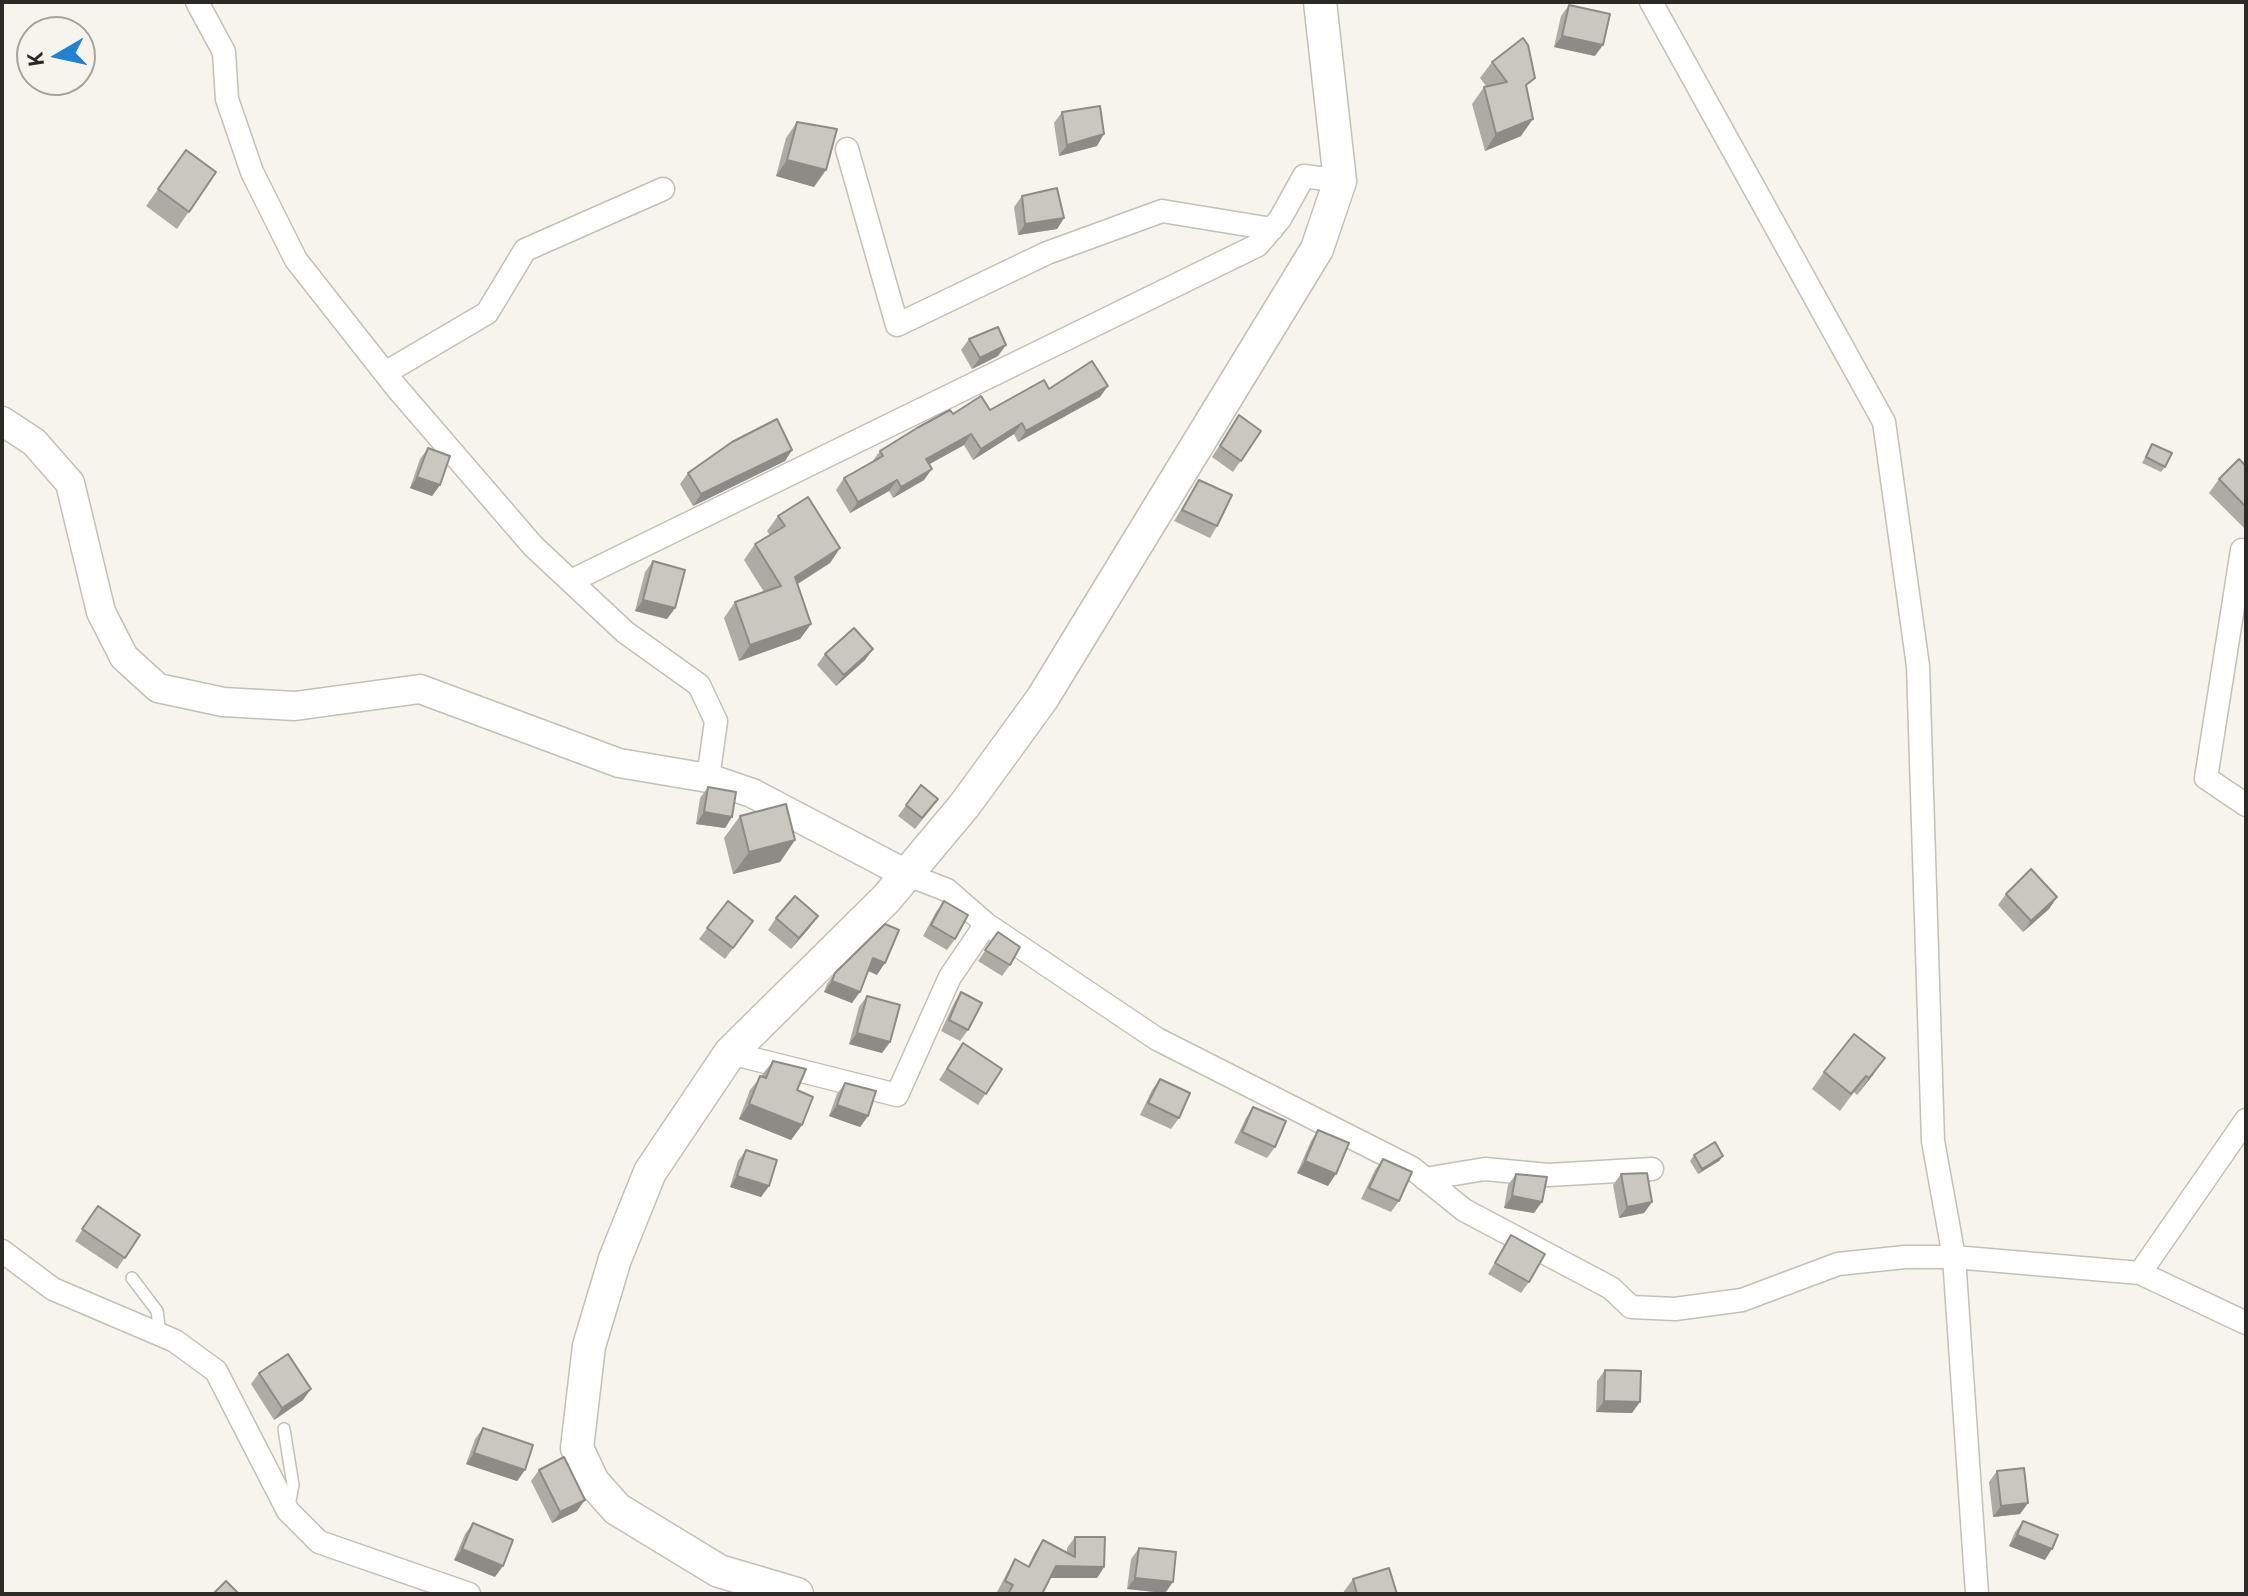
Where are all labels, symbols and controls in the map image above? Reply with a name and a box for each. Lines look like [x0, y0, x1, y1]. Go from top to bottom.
north arrow [16, 16, 96, 96]
text: K [20, 51, 48, 68]

